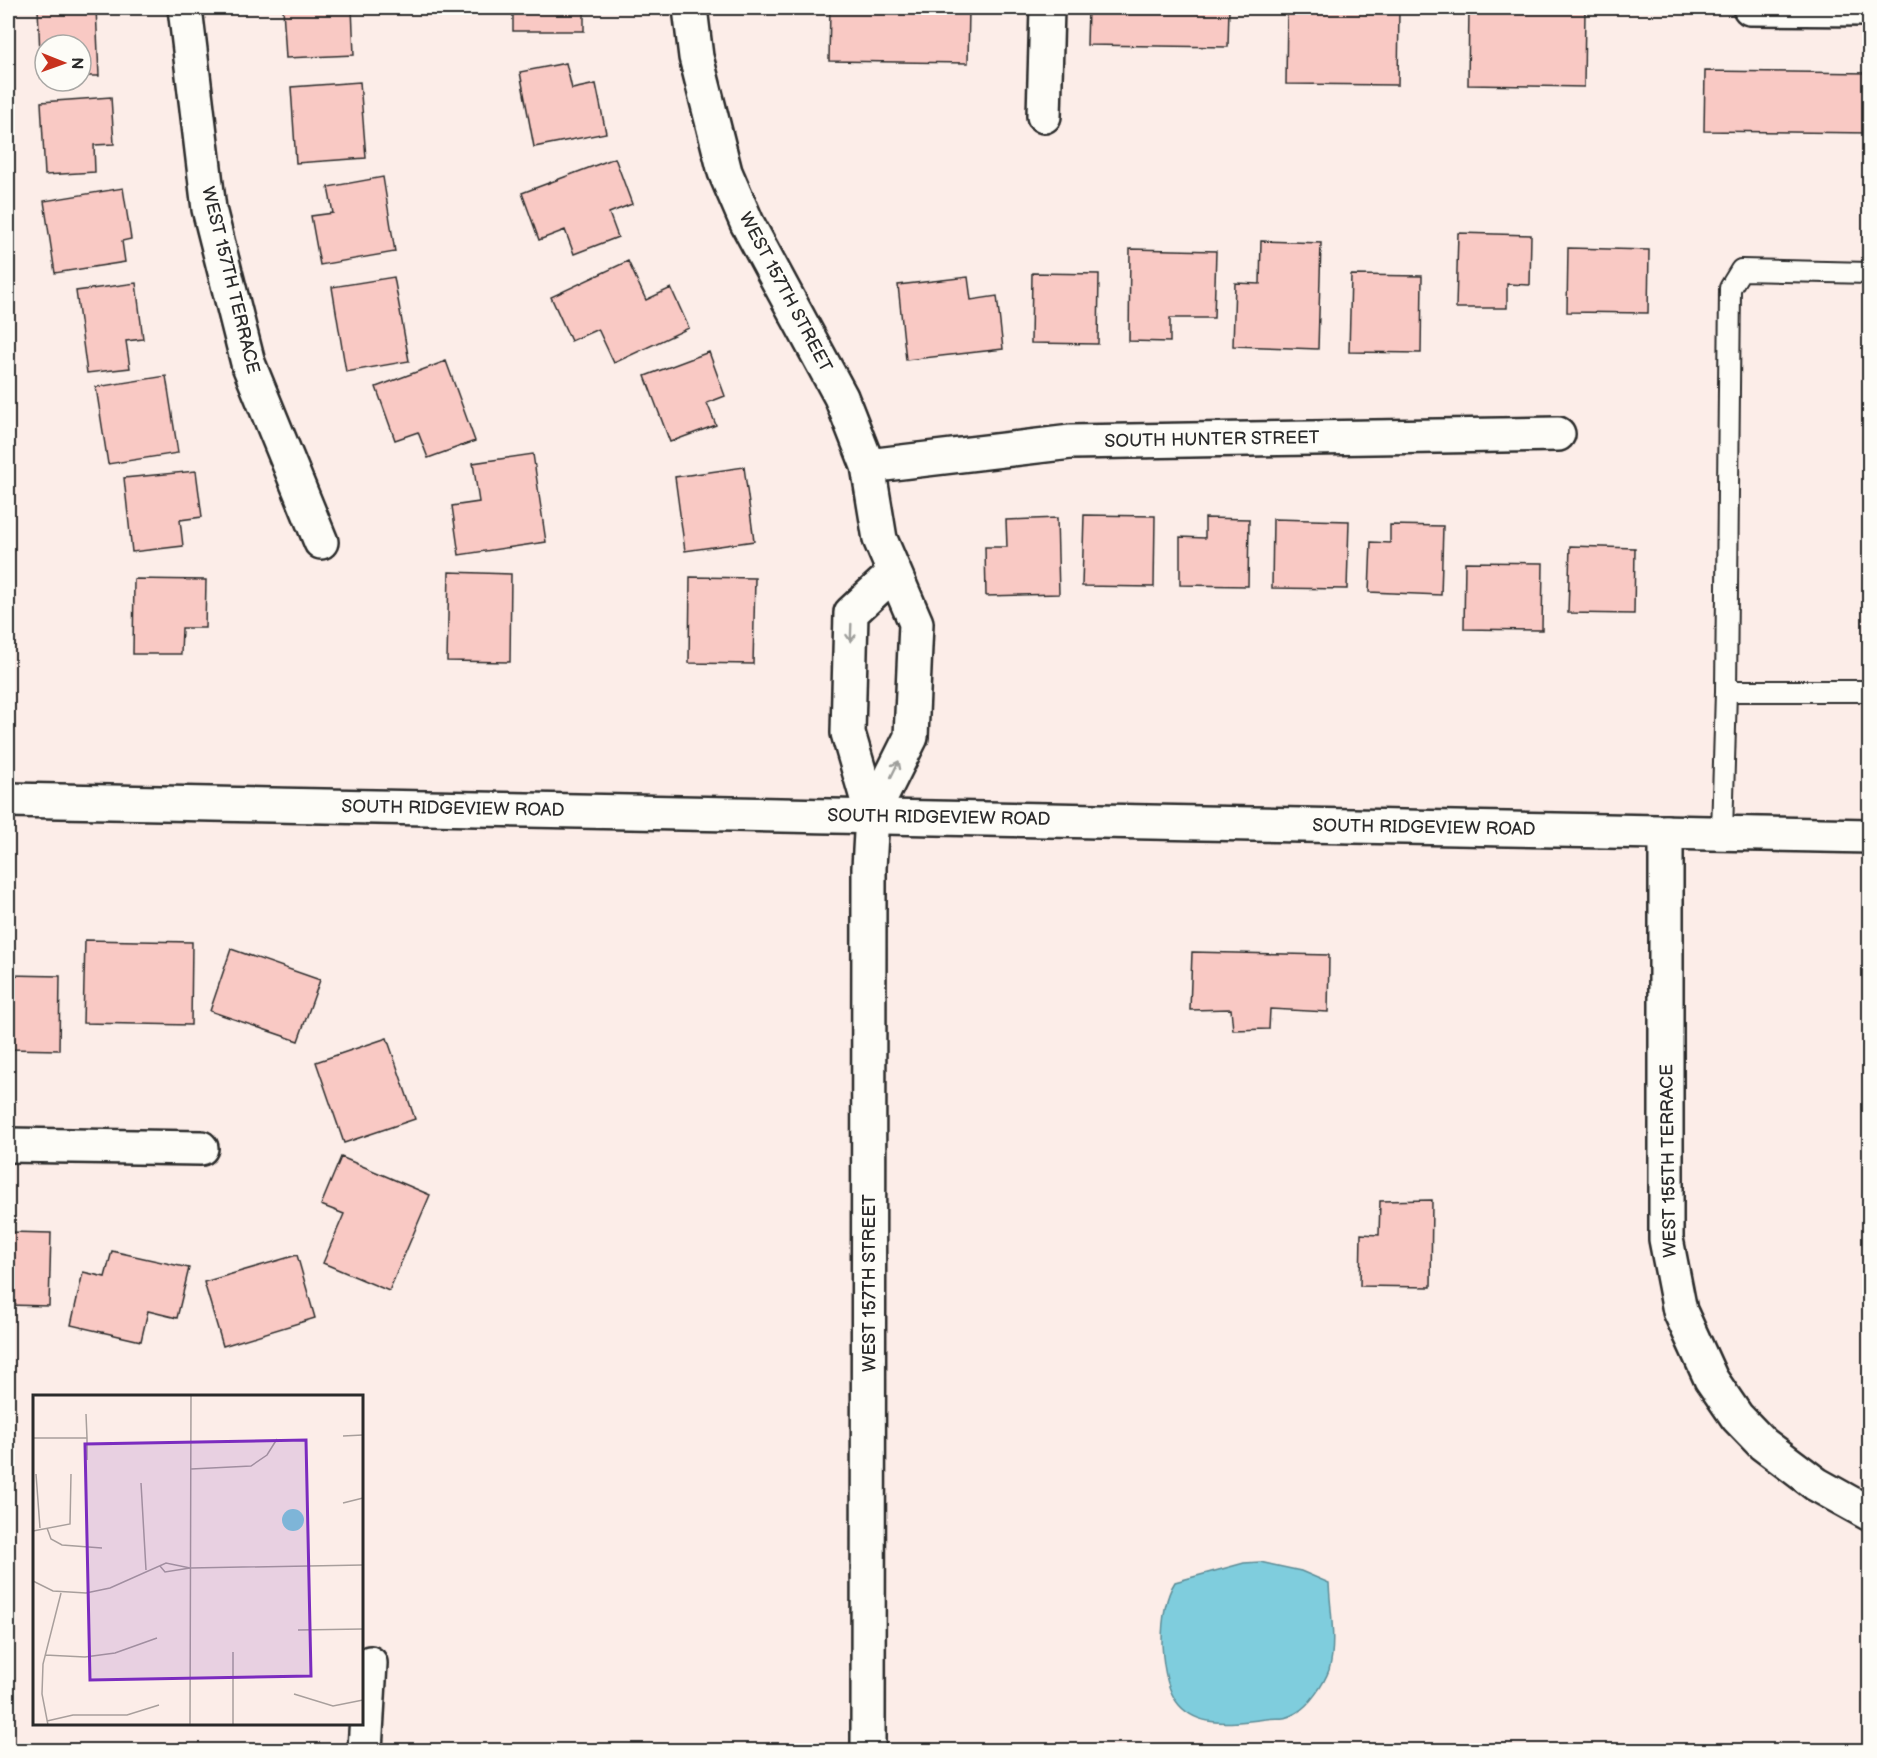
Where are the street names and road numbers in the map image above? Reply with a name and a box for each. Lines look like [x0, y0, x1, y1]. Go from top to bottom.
street label: WEST 157TH TERRACE [197, 184, 264, 376]
street label: WEST 157TH STREET [735, 209, 837, 376]
street label: SOUTH HUNTER STREET [1104, 427, 1320, 452]
street label: SOUTH RIDGEVIEW ROAD [341, 796, 565, 821]
street label: SOUTH RIDGEVIEW ROAD [827, 805, 1051, 830]
street label: SOUTH RIDGEVIEW ROAD [1312, 815, 1536, 840]
street label: WEST 155TH TERRACE [1656, 1064, 1681, 1258]
street label: WEST 157TH STREET [859, 1194, 880, 1372]

